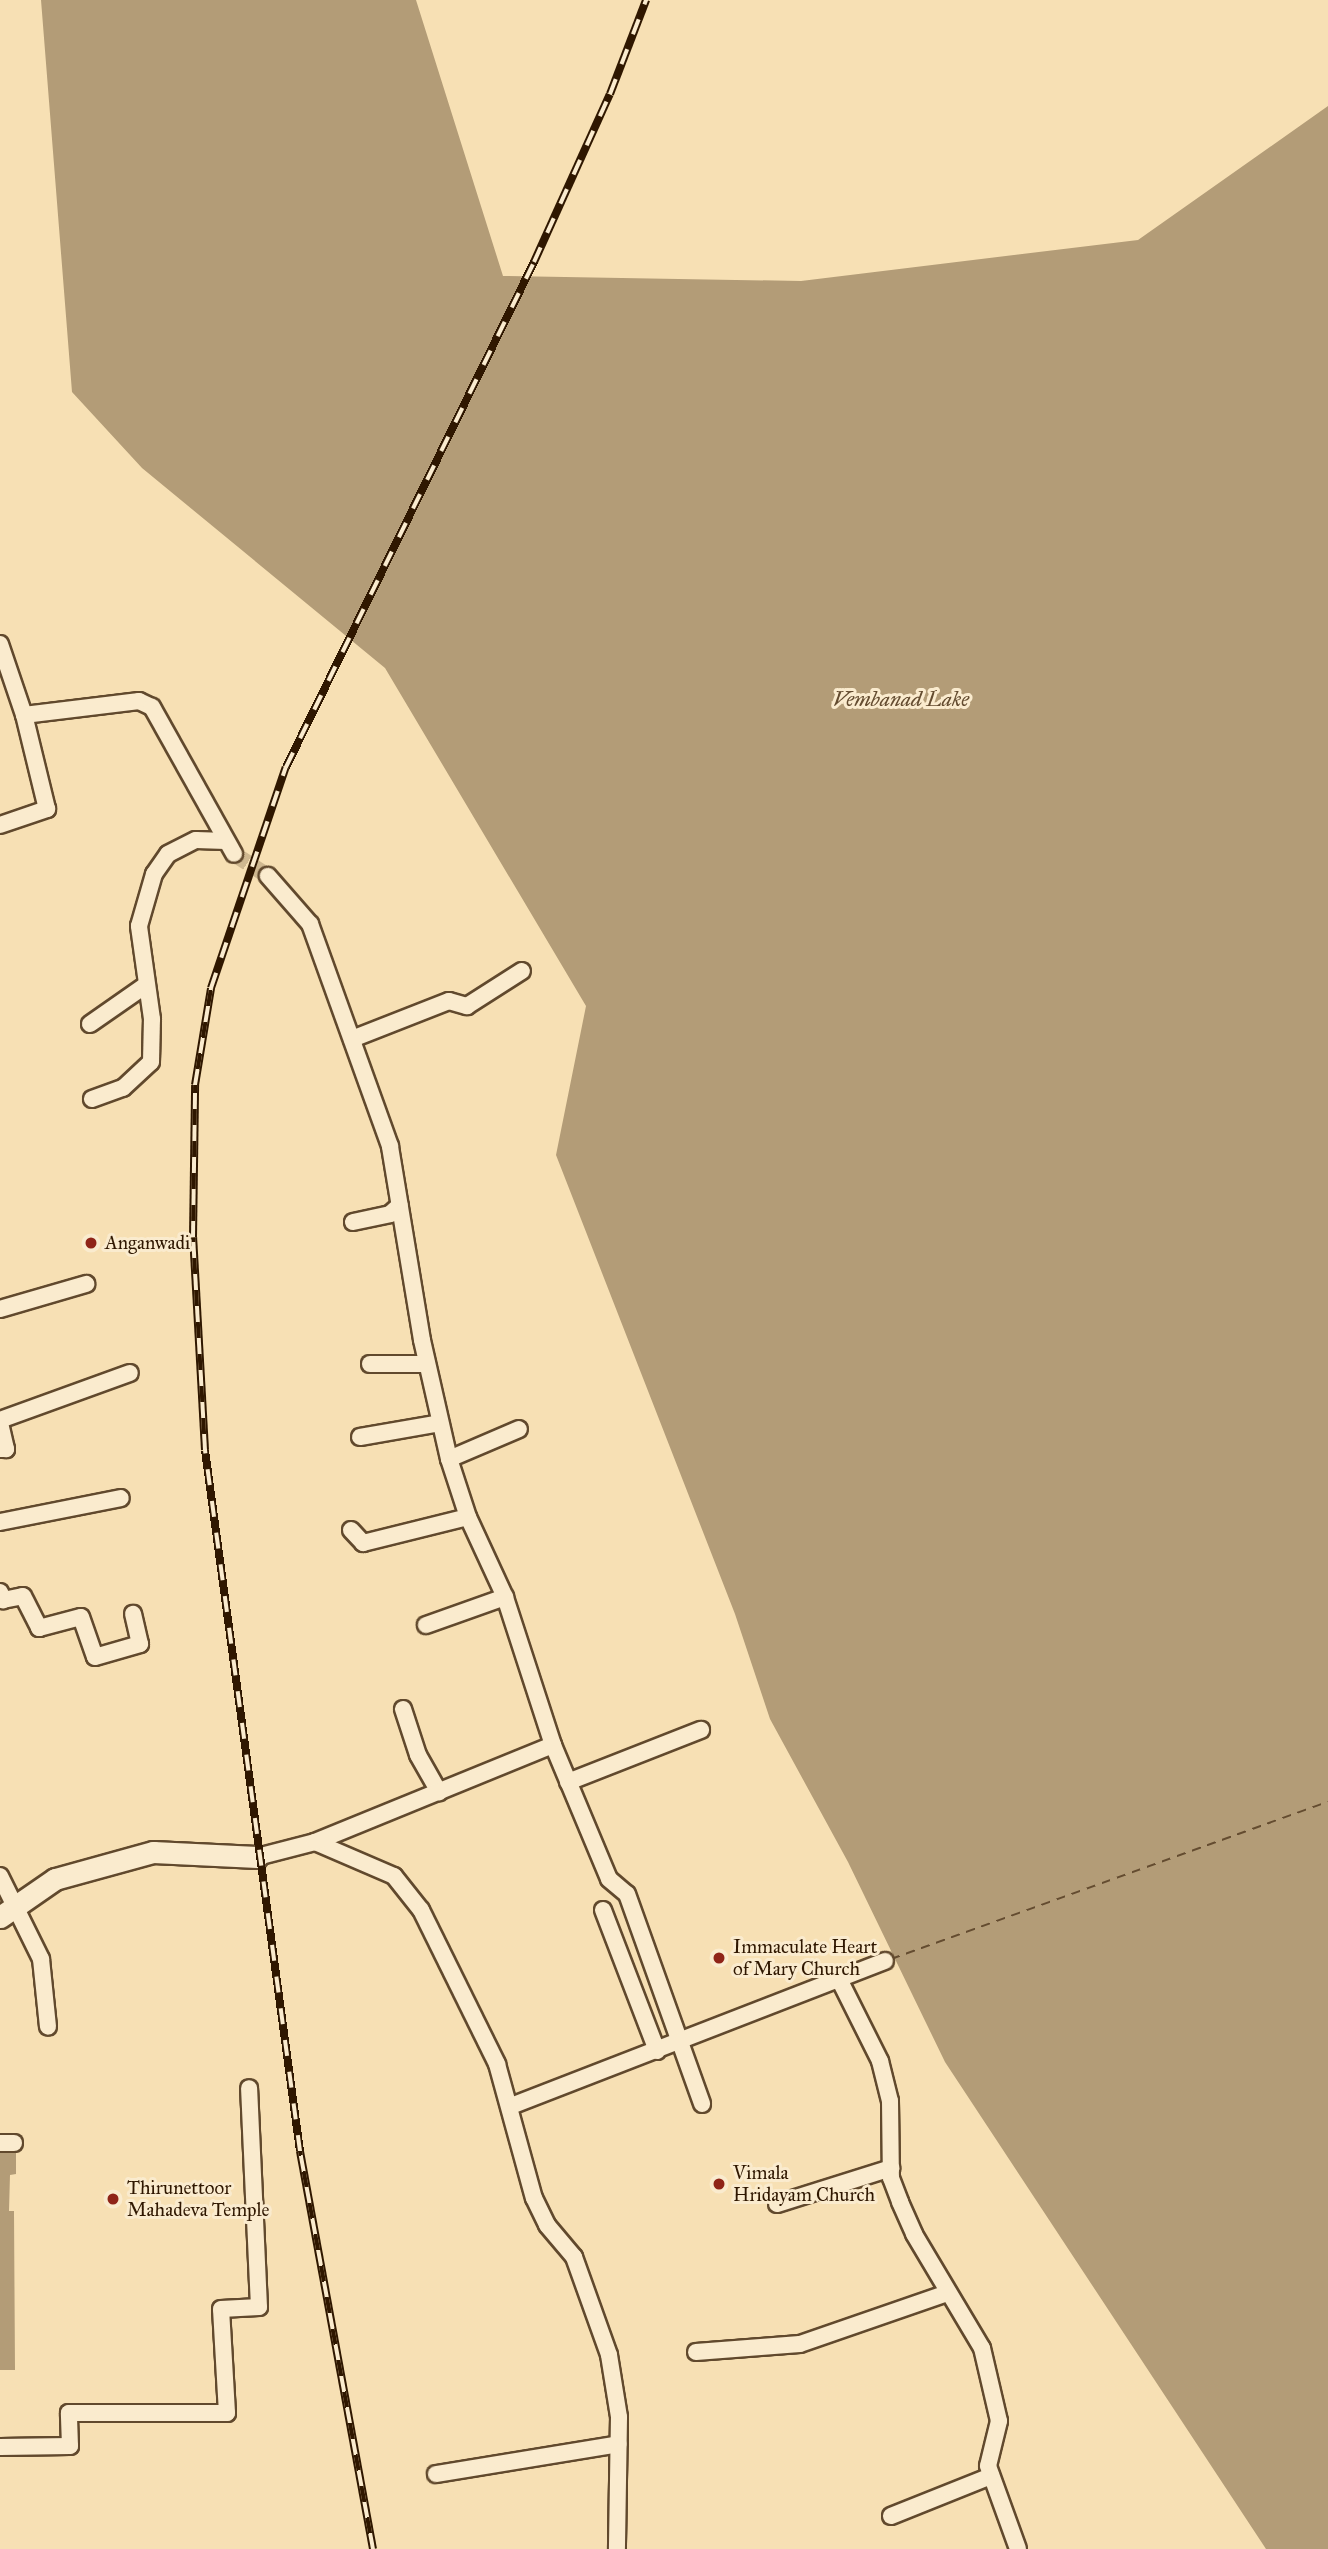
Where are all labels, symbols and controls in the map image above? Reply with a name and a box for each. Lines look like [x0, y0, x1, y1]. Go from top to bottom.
water label: Vembanad Lake [833, 686, 969, 712]
place label: Anganwadi [105, 1232, 190, 1254]
marker: Anganwadi [83, 1235, 99, 1251]
place label: Immaculate Heart of Mary Church [733, 1936, 877, 1980]
marker: Immaculate Heart of Mary Church [711, 1950, 727, 1966]
place label: Vimala Hridayam Church [733, 2162, 875, 2206]
marker: Vimala Hridayam Church [711, 2176, 727, 2192]
place label: Thirunettoor Mahadeva Temple [127, 2177, 269, 2221]
marker: Thirunettoor Mahadeva Temple [105, 2191, 121, 2207]

